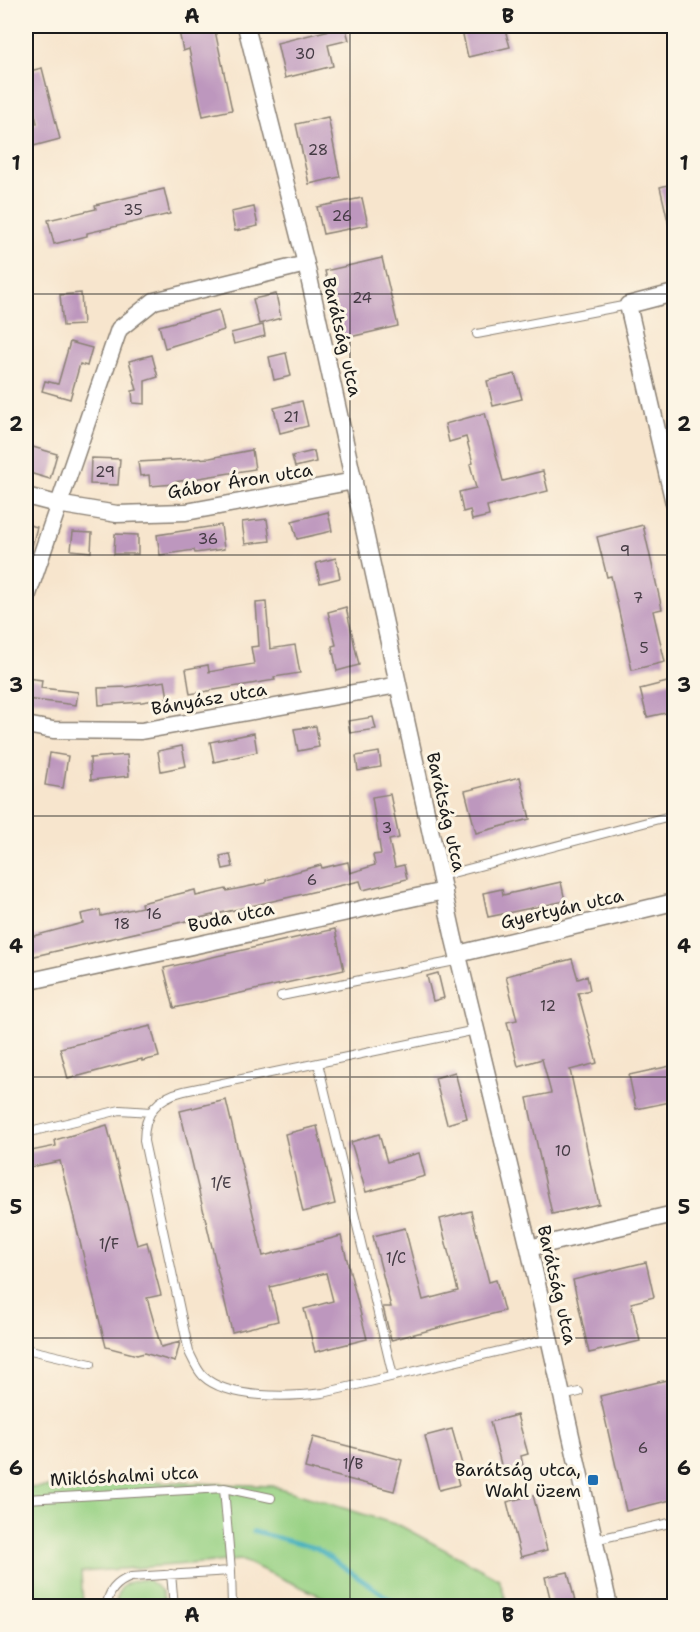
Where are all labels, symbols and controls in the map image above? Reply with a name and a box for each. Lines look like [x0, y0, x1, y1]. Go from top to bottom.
text: A [184, 3, 200, 29]
text: B [502, 3, 514, 29]
house number: 30 [295, 44, 315, 64]
house number: 28 [308, 140, 328, 160]
text: 1 [11, 150, 21, 176]
text: 1 [679, 150, 689, 176]
house number: 35 [123, 200, 143, 220]
house number: 26 [332, 206, 352, 226]
street label: Barátság utca [317, 275, 367, 399]
house number: 24 [352, 288, 372, 308]
house number: 21 [283, 407, 299, 427]
text: 2 [9, 411, 23, 437]
text: 2 [677, 411, 691, 437]
street label: Gábor Áron utca [166, 458, 314, 504]
house number: 29 [95, 462, 115, 482]
house number: 36 [198, 529, 218, 549]
house number: 9 [620, 541, 630, 561]
house number: 7 [633, 588, 643, 608]
house number: 5 [639, 638, 649, 658]
text: 3 [9, 672, 23, 698]
text: 3 [677, 672, 691, 698]
street label: Bányász utca [149, 677, 269, 721]
street label: Barátság utca [421, 750, 471, 874]
house number: 3 [382, 818, 392, 838]
house number: 6 [307, 870, 317, 890]
street label: Gyertyán utca [498, 883, 626, 935]
street label: Buda utca [186, 896, 276, 938]
house number: 16 [146, 904, 162, 924]
house number: 18 [114, 914, 130, 934]
text: 4 [9, 933, 23, 959]
text: 4 [677, 933, 691, 959]
house number: 12 [540, 996, 556, 1016]
house number: 10 [555, 1141, 571, 1161]
house number: 1/E [210, 1173, 232, 1193]
text: 5 [10, 1194, 22, 1220]
text: 5 [678, 1194, 690, 1220]
street label: Barátság utca [532, 1223, 582, 1347]
house number: 1/F [99, 1234, 119, 1254]
house number: 1/C [386, 1248, 406, 1268]
house number: 6 [638, 1438, 648, 1458]
house number: 1/B [343, 1454, 364, 1474]
text: 6 [9, 1455, 23, 1481]
text: 6 [677, 1455, 691, 1481]
place label: Barátság utca, Wahl üzem [455, 1458, 581, 1503]
street label: Miklóshalmi utca [49, 1460, 199, 1492]
marker: Barátság utca, Wahl üzem [586, 1473, 600, 1487]
text: A [184, 1602, 200, 1628]
text: B [502, 1602, 514, 1628]

